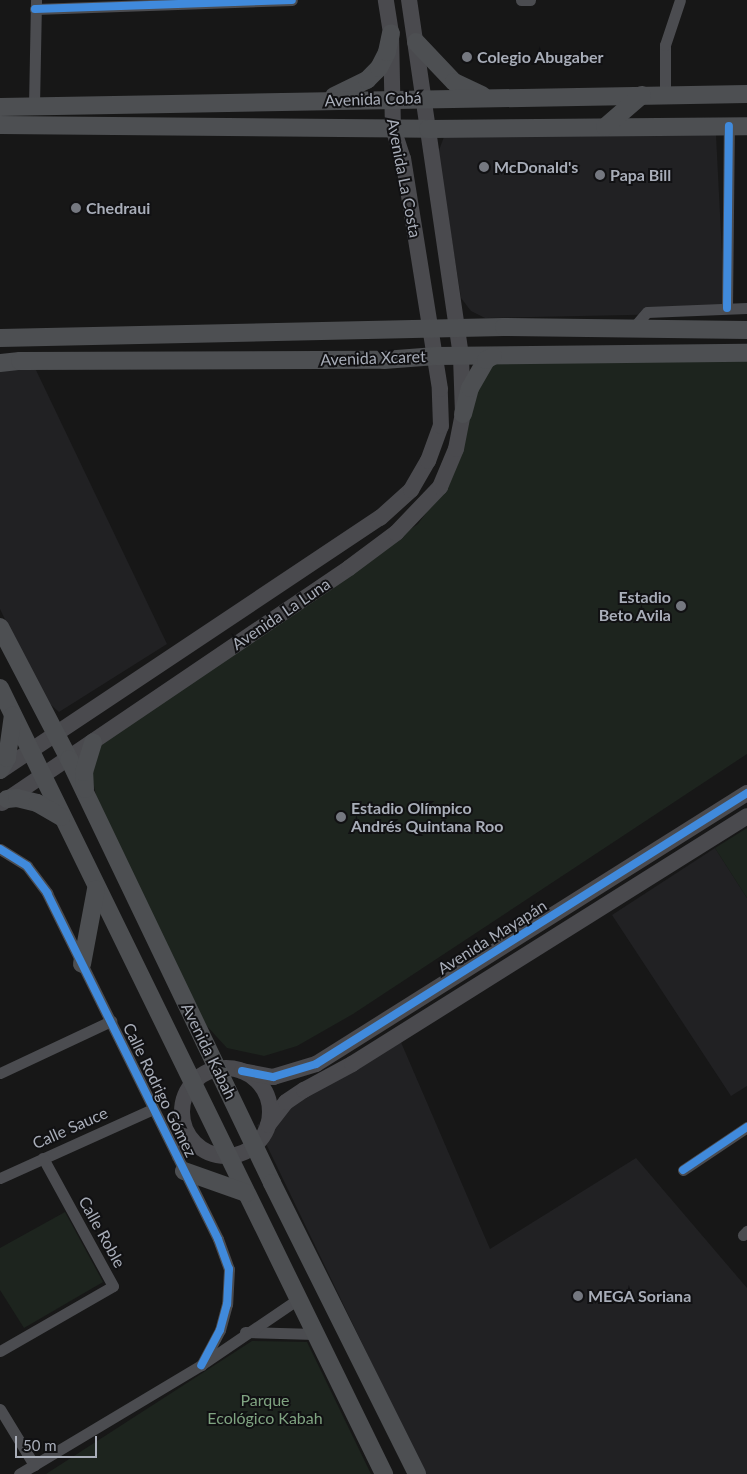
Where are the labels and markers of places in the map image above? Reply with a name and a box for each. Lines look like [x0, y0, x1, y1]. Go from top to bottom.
place label: Colegio Abugaber [477, 47, 604, 67]
marker: Colegio Abugaber [461, 51, 473, 63]
place label: McDonald's [494, 157, 578, 177]
marker: McDonald's [478, 161, 490, 173]
place label: Papa Bill [610, 165, 671, 185]
marker: Papa Bill [594, 169, 606, 181]
place label: Chedraui [86, 198, 150, 218]
marker: Chedraui [70, 202, 82, 214]
place label: Estadio Beto Avila [598, 587, 671, 625]
marker: Estadio Beto Avila [675, 600, 687, 612]
place label: Estadio Olímpico Andrés Quintana Roo [351, 798, 503, 836]
marker: Estadio Olímpico Andrés Quintana Roo [335, 811, 347, 823]
place label: MEGA Soriana [588, 1286, 692, 1306]
marker: MEGA Soriana [572, 1290, 584, 1302]

